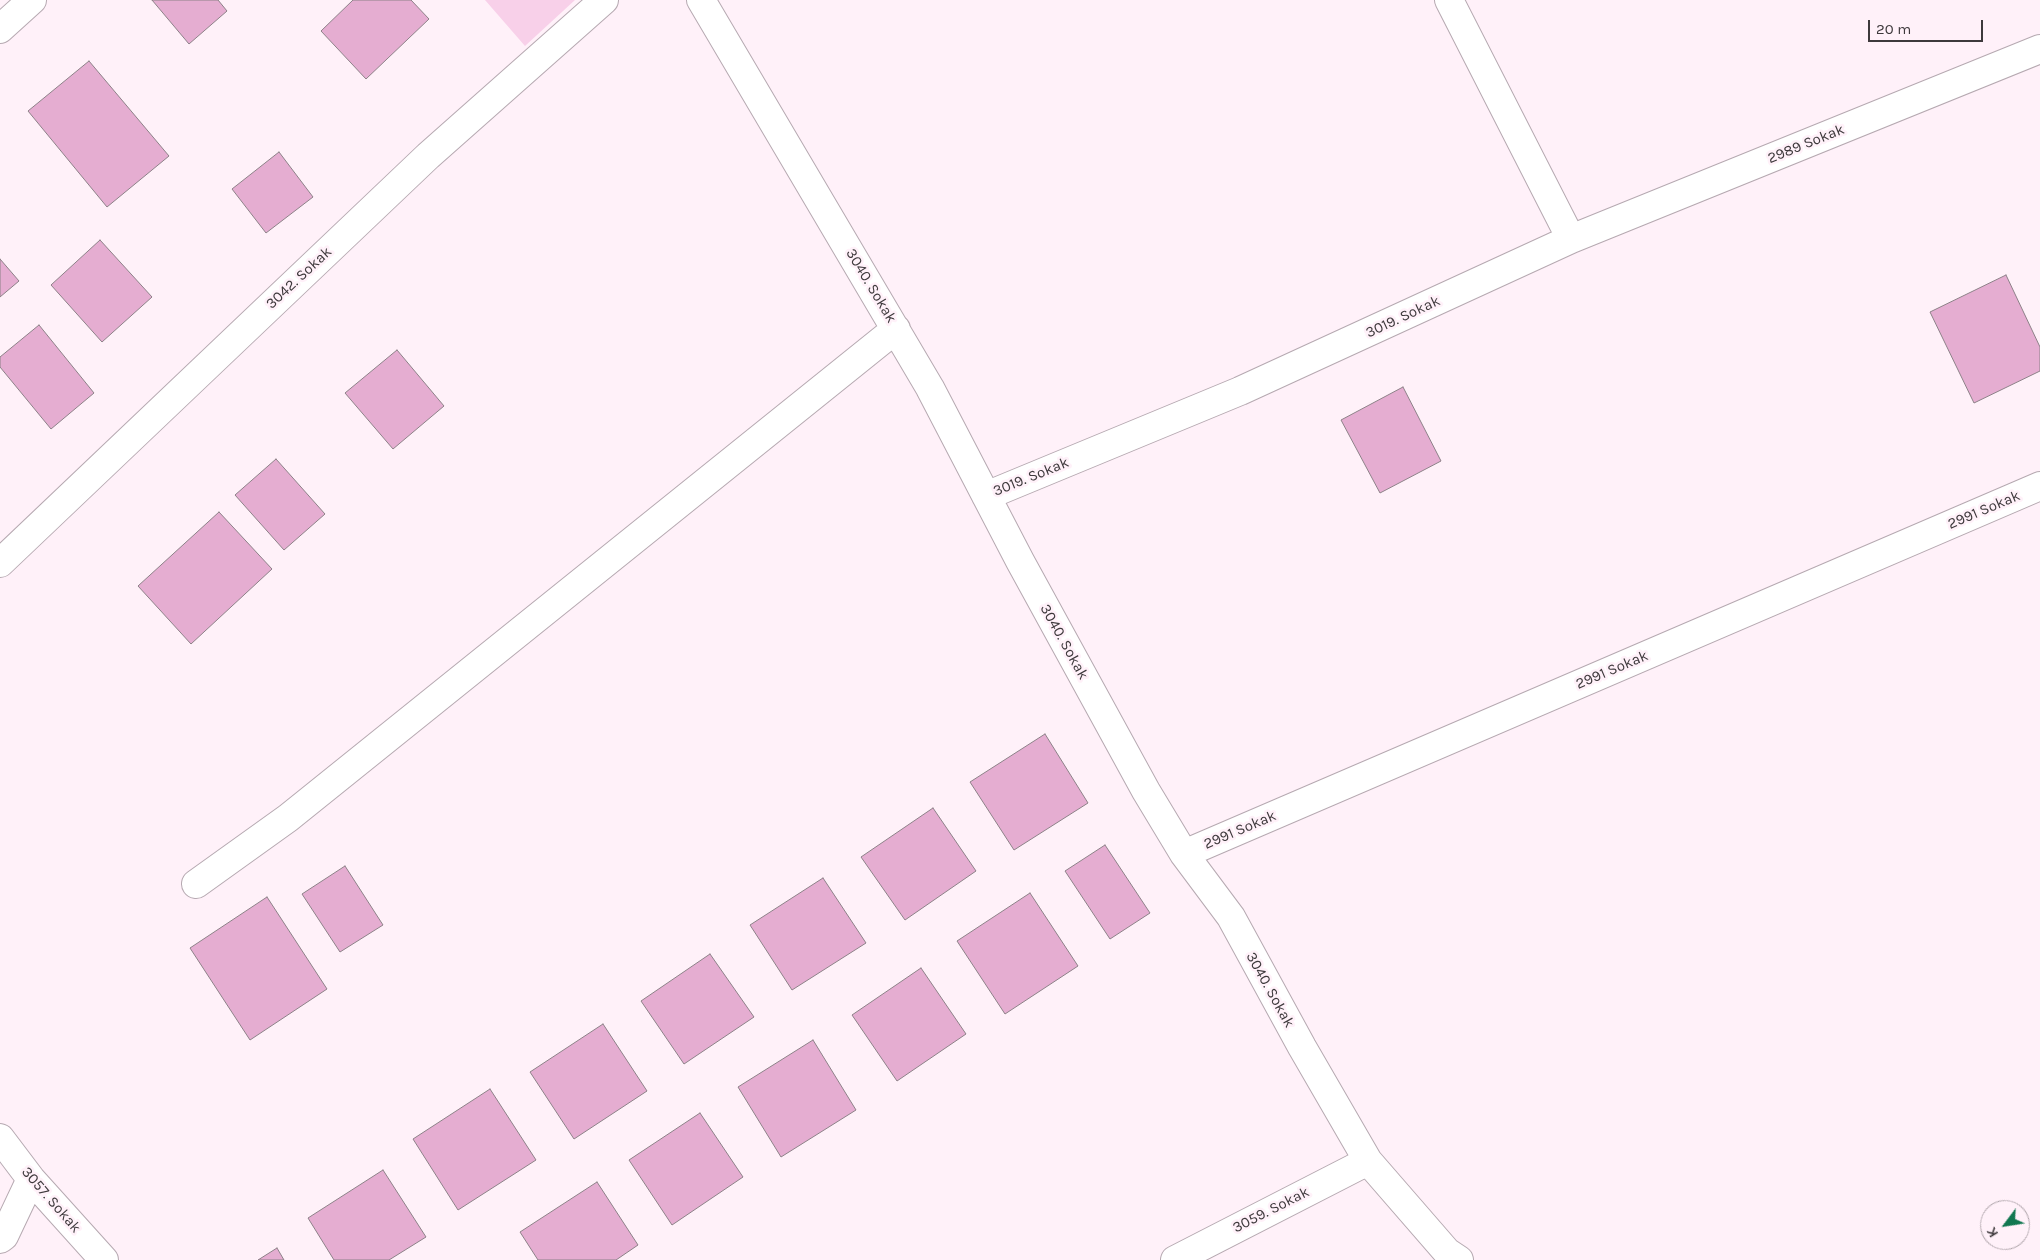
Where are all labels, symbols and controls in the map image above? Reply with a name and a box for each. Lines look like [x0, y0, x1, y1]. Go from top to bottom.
scale bar [1870, 10, 1985, 42]
text: 20 m [1876, 20, 1911, 38]
street label: 2989 Sokak [1765, 120, 1847, 168]
street label: 3042. Sokak [262, 243, 336, 313]
street label: 3040. Sokak [842, 245, 900, 327]
street label: 3019. Sokak [1363, 292, 1443, 342]
street label: 3019. Sokak [991, 454, 1071, 500]
street label: 2991 Sokak [1945, 487, 2023, 533]
street label: 3040. Sokak [1036, 601, 1092, 683]
street label: 2991 Sokak [1573, 647, 1651, 693]
street label: 2991 Sokak [1201, 807, 1279, 853]
street label: 3040. Sokak [1242, 949, 1298, 1031]
street label: 3057. Sokak [17, 1163, 85, 1237]
street label: 3059. Sokak [1230, 1183, 1312, 1237]
north arrow [1980, 1200, 2030, 1250]
text: K [1983, 1224, 2002, 1241]

